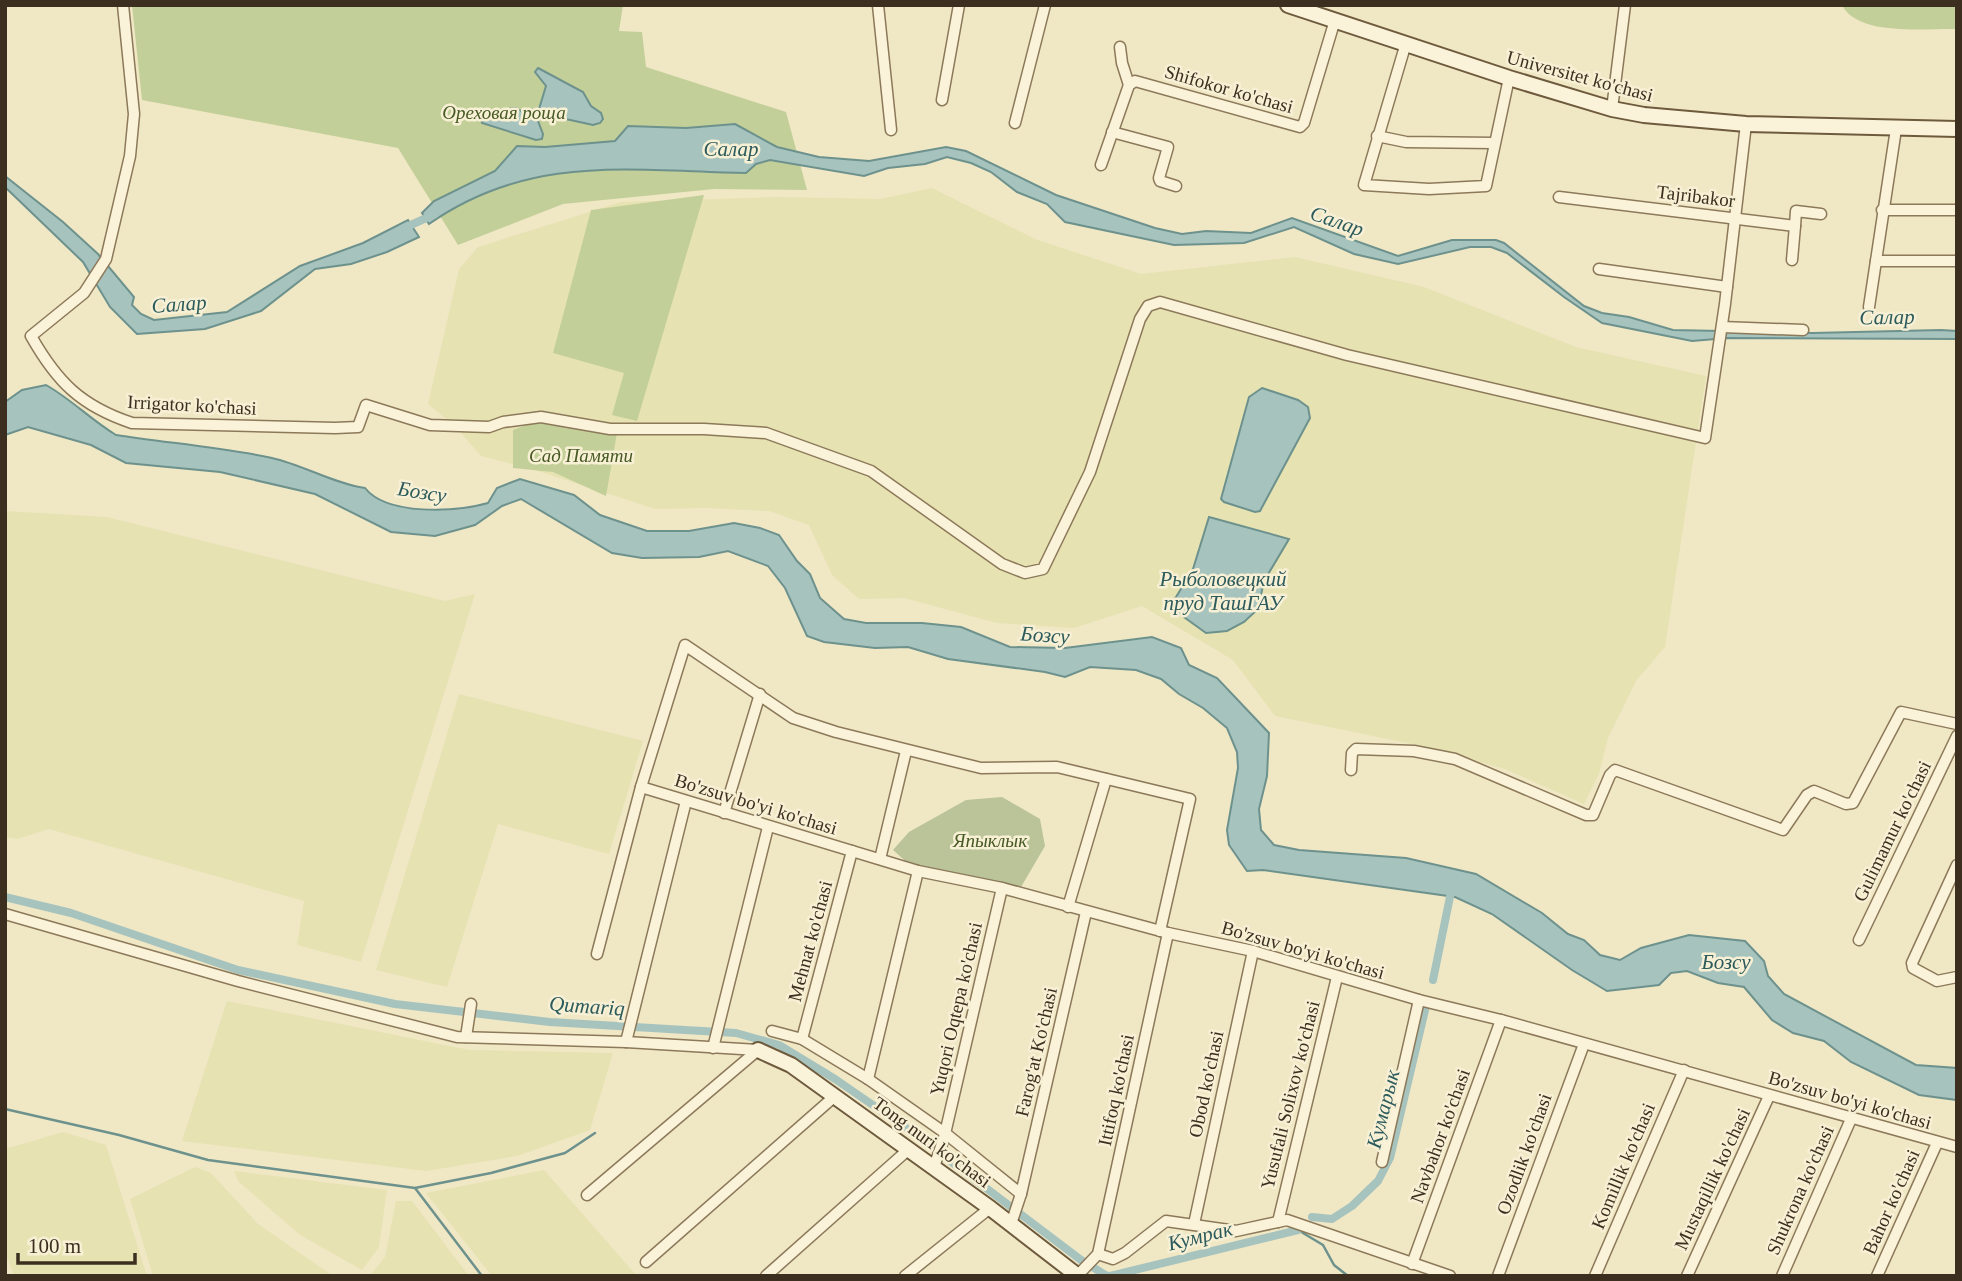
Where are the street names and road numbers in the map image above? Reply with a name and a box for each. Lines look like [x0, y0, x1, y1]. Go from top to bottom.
street label: Universitet ko'chasi [1505, 46, 1655, 106]
street label: Shifokor ko'chasi [1162, 61, 1296, 117]
street label: Tajribakor [1656, 181, 1737, 211]
street label: Irrigator ko'chasi [127, 391, 257, 419]
street label: Gulimamur ko'chasi [1849, 757, 1935, 905]
street label: Bo'zsuv bo'yi ko'chasi [672, 769, 840, 839]
street label: Mehnat ko'chasi [784, 878, 836, 1004]
street label: Bo'zsuv bo'yi ko'chasi [1219, 917, 1387, 983]
street label: Yuqori Oqtepa ko'chasi [926, 920, 986, 1098]
street label: Farog'at Ko'chasi [1011, 985, 1061, 1119]
street label: Yusufali Solixov ko'chasi [1256, 999, 1324, 1191]
street label: Obod ko'chasi [1184, 1029, 1228, 1139]
street label: Ittifoq ko'chasi [1094, 1032, 1138, 1148]
street label: Navbahor ko'chasi [1406, 1066, 1474, 1206]
street label: Bo'zsuv bo'yi ko'chasi [1766, 1067, 1934, 1133]
street label: Ozodlik ko'chasi [1492, 1091, 1556, 1217]
street label: Tong nuri ko'chasi [869, 1092, 995, 1192]
street label: Komillik ko'chasi [1587, 1100, 1659, 1232]
street label: Mustaqillik ko'chasi [1670, 1105, 1754, 1253]
street label: Shukrona ko'chasi [1762, 1122, 1838, 1258]
street label: Bahor ko'chasi [1858, 1146, 1924, 1258]

